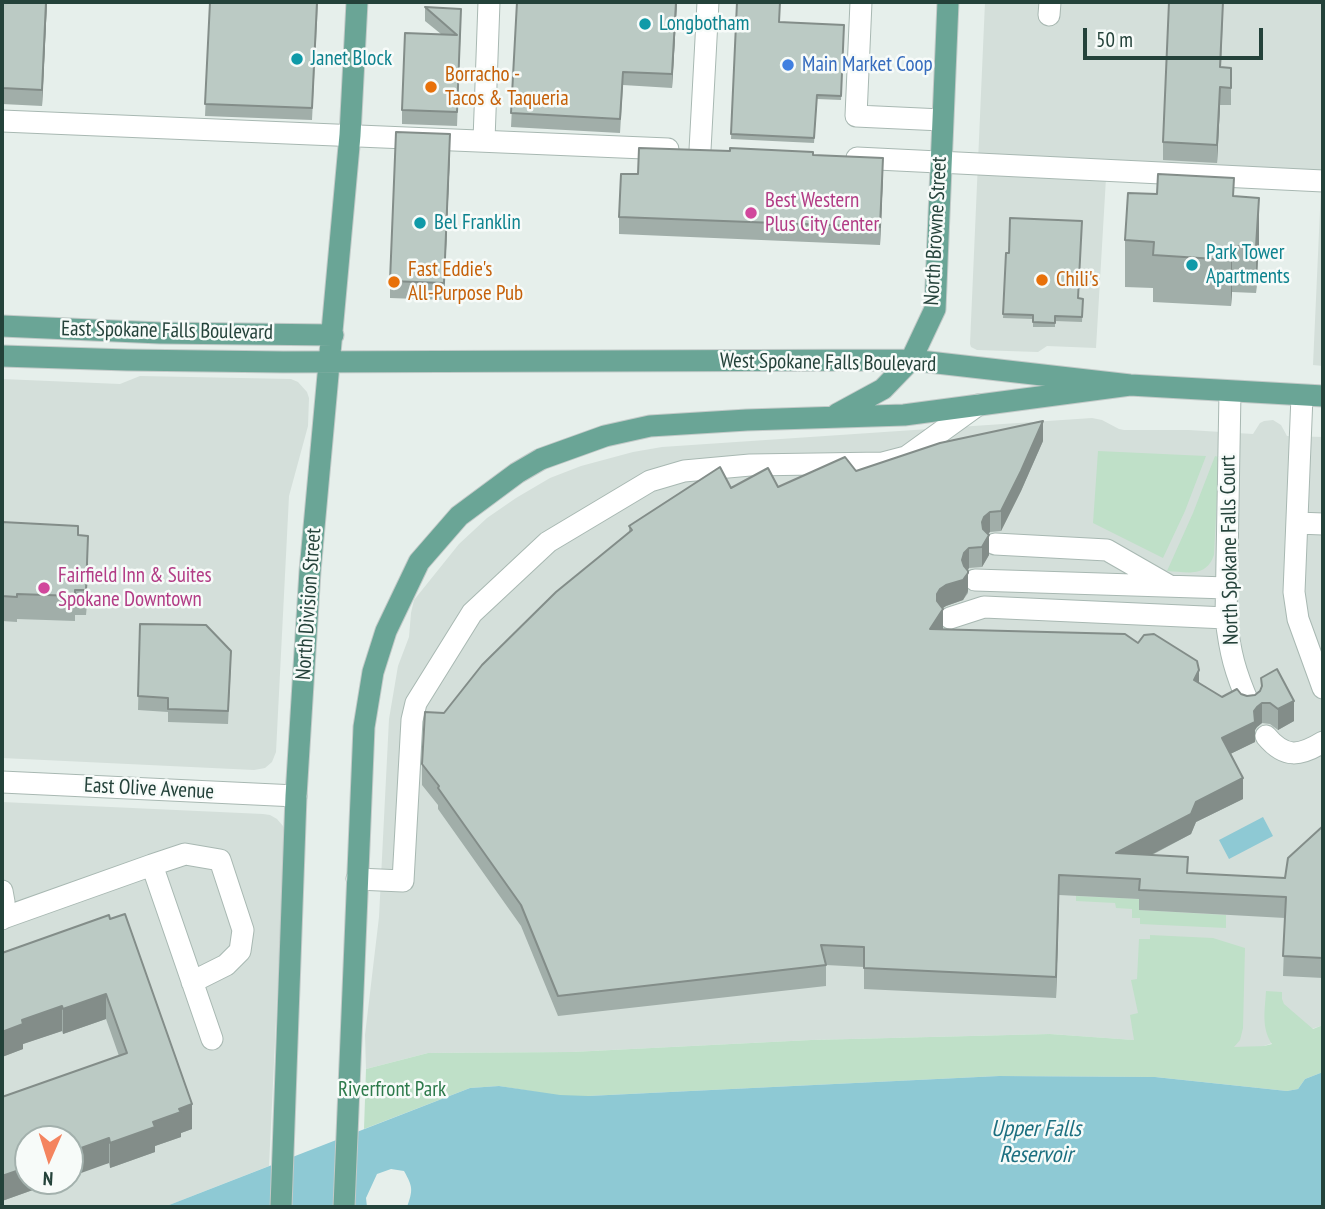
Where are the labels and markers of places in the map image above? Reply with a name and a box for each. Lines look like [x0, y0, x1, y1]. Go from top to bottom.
place label: Longbotham [659, 11, 749, 37]
marker: Longbotham [637, 16, 653, 32]
place label: Janet Block [311, 46, 392, 72]
marker: Janet Block [289, 51, 305, 67]
place label: Main Market Coop [802, 52, 933, 78]
marker: Main Market Coop [780, 57, 796, 73]
place label: Borracho - Tacos & Taqueria [445, 62, 569, 112]
marker: Borracho - Tacos & Taqueria [423, 79, 439, 95]
place label: Best Western Plus City Center [765, 188, 879, 238]
marker: Best Western Plus City Center [743, 205, 759, 221]
place label: Bel Franklin [434, 210, 521, 236]
marker: Bel Franklin [412, 215, 428, 231]
place label: Park Tower Apartments [1206, 240, 1290, 290]
place label: Fast Eddie's All-Purpose Pub [408, 257, 523, 307]
marker: Park Tower Apartments [1184, 257, 1200, 273]
place label: Chili's [1056, 267, 1099, 293]
marker: Chili's [1034, 272, 1050, 288]
marker: Fast Eddie's All-Purpose Pub [386, 274, 402, 290]
place label: Fairfield Inn & Suites Spokane Downtown [58, 563, 212, 613]
marker: Fairfield Inn & Suites Spokane Downtown [36, 580, 52, 596]

